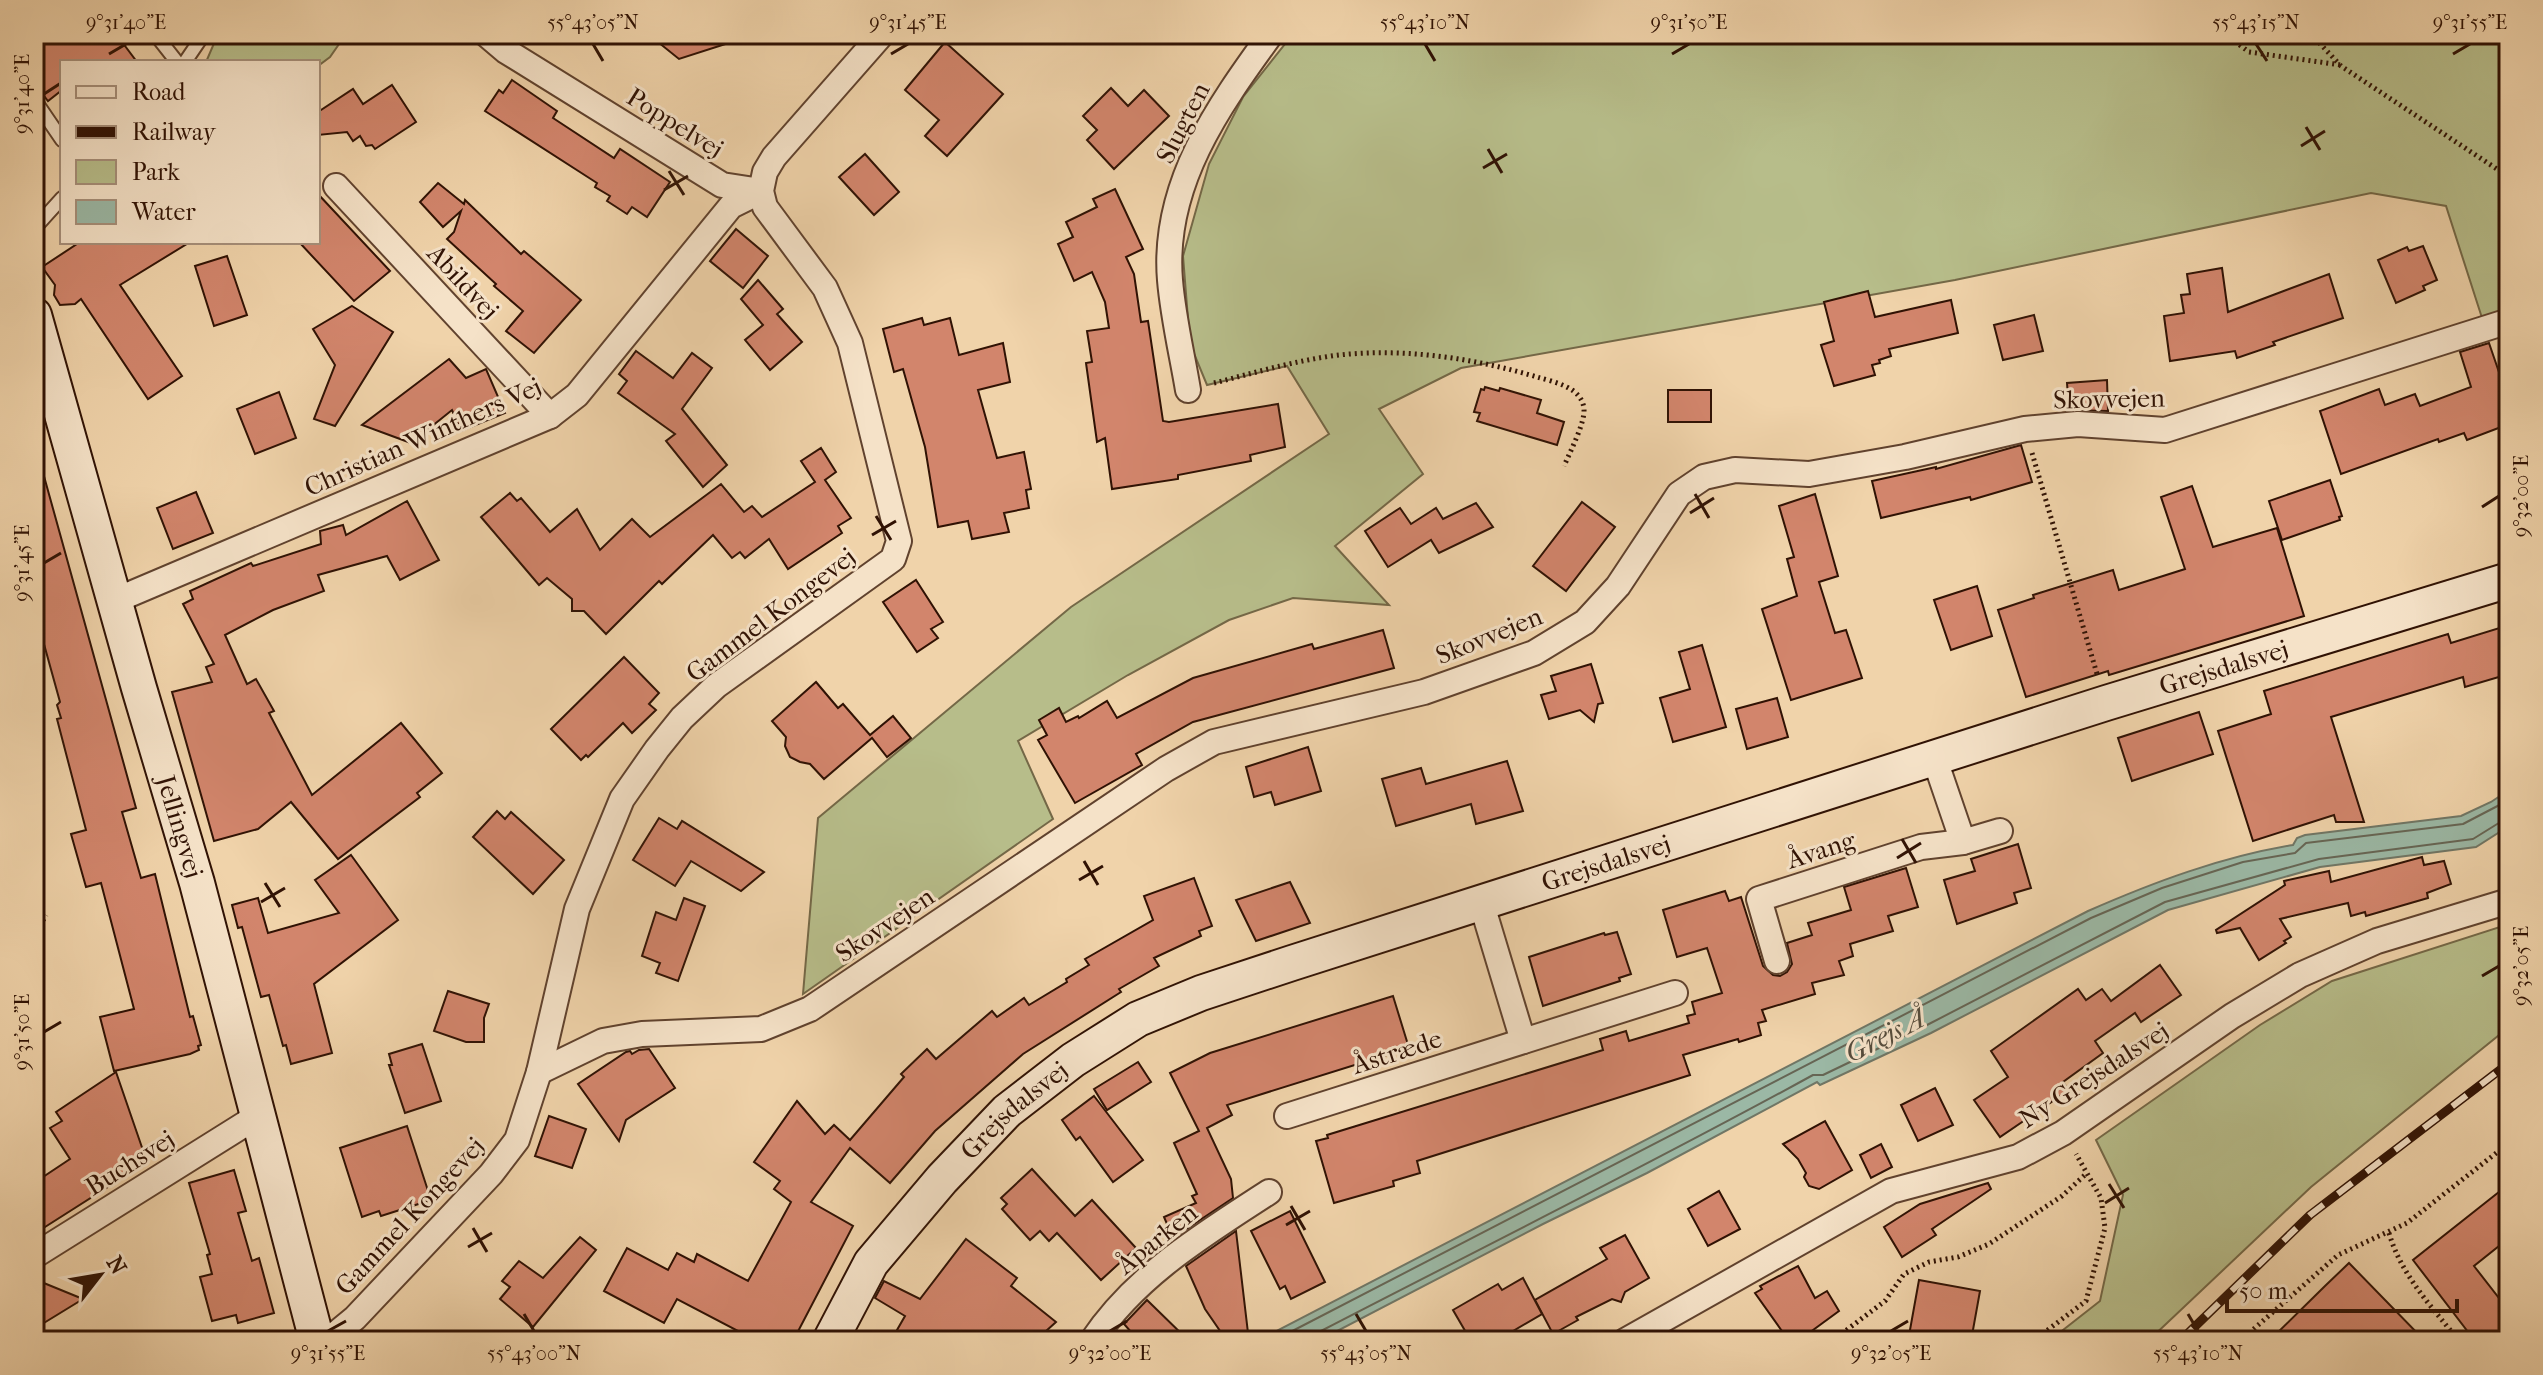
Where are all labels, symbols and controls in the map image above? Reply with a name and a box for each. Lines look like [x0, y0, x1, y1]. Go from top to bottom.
text: 9°31'40"E [86, 11, 166, 34]
text: 55°43'05"N [547, 11, 639, 34]
text: 9°31'45"E [869, 11, 947, 34]
text: 55°43'10"N [1380, 11, 1470, 34]
text: 9°31'50"E [1650, 11, 1728, 34]
text: 55°43'15"N [2212, 11, 2300, 34]
text: 9°31'55"E [2433, 11, 2507, 34]
text: 9°31'40"E [11, 54, 34, 134]
legend [60, 60, 320, 244]
street label: Slugten [1150, 77, 1216, 169]
text: Road [132, 78, 186, 106]
street label: Poppelvej [621, 81, 729, 165]
text: Railway [132, 118, 217, 146]
text: Park [132, 158, 180, 186]
text: Water [131, 198, 196, 226]
street label: Abildvej [420, 237, 505, 326]
street label: Christian Winthers Vej [300, 371, 546, 503]
street label: Skovvejen [2053, 383, 2165, 415]
text: 9°32'00"E [2510, 455, 2533, 537]
text: 9°31'45"E [11, 524, 34, 602]
street label: Gammel Kongevej [680, 541, 862, 689]
street label: Skovvejen [1431, 601, 1547, 671]
street label: Grejsdalsvej [2155, 633, 2292, 701]
street label: Jellingvej [150, 770, 210, 881]
street label: Åvang [1782, 823, 1860, 876]
street label: Grejsdalsvej [1538, 828, 1674, 898]
street label: Skovvejen [830, 881, 940, 969]
text: 9°32'05"E [2510, 926, 2533, 1006]
text: 9°31'50"E [11, 993, 34, 1071]
water label: Grejs Å [1839, 1000, 1933, 1069]
street label: Ny Grejsdalsvej [2013, 1015, 2175, 1135]
street label: Åstræde [1347, 1022, 1446, 1081]
street label: Grejsdalsvej [954, 1054, 1074, 1166]
street label: Buchsvej [80, 1124, 180, 1202]
street label: Gammel Kongevej [329, 1131, 491, 1301]
street label: Åparken [1109, 1196, 1204, 1281]
north arrow [60, 1235, 140, 1315]
text: N [101, 1251, 132, 1279]
scale bar [2227, 1263, 2457, 1313]
text: 50 m [2239, 1277, 2288, 1305]
text: 9°31'55"E [291, 1342, 365, 1365]
text: 55°43'00"N [487, 1342, 581, 1365]
text: 9°32'00"E [1069, 1342, 1151, 1365]
text: 55°43'05"N [1320, 1342, 1412, 1365]
text: 9°32'05"E [1851, 1342, 1931, 1365]
text: 55°43'10"N [2153, 1342, 2243, 1365]

